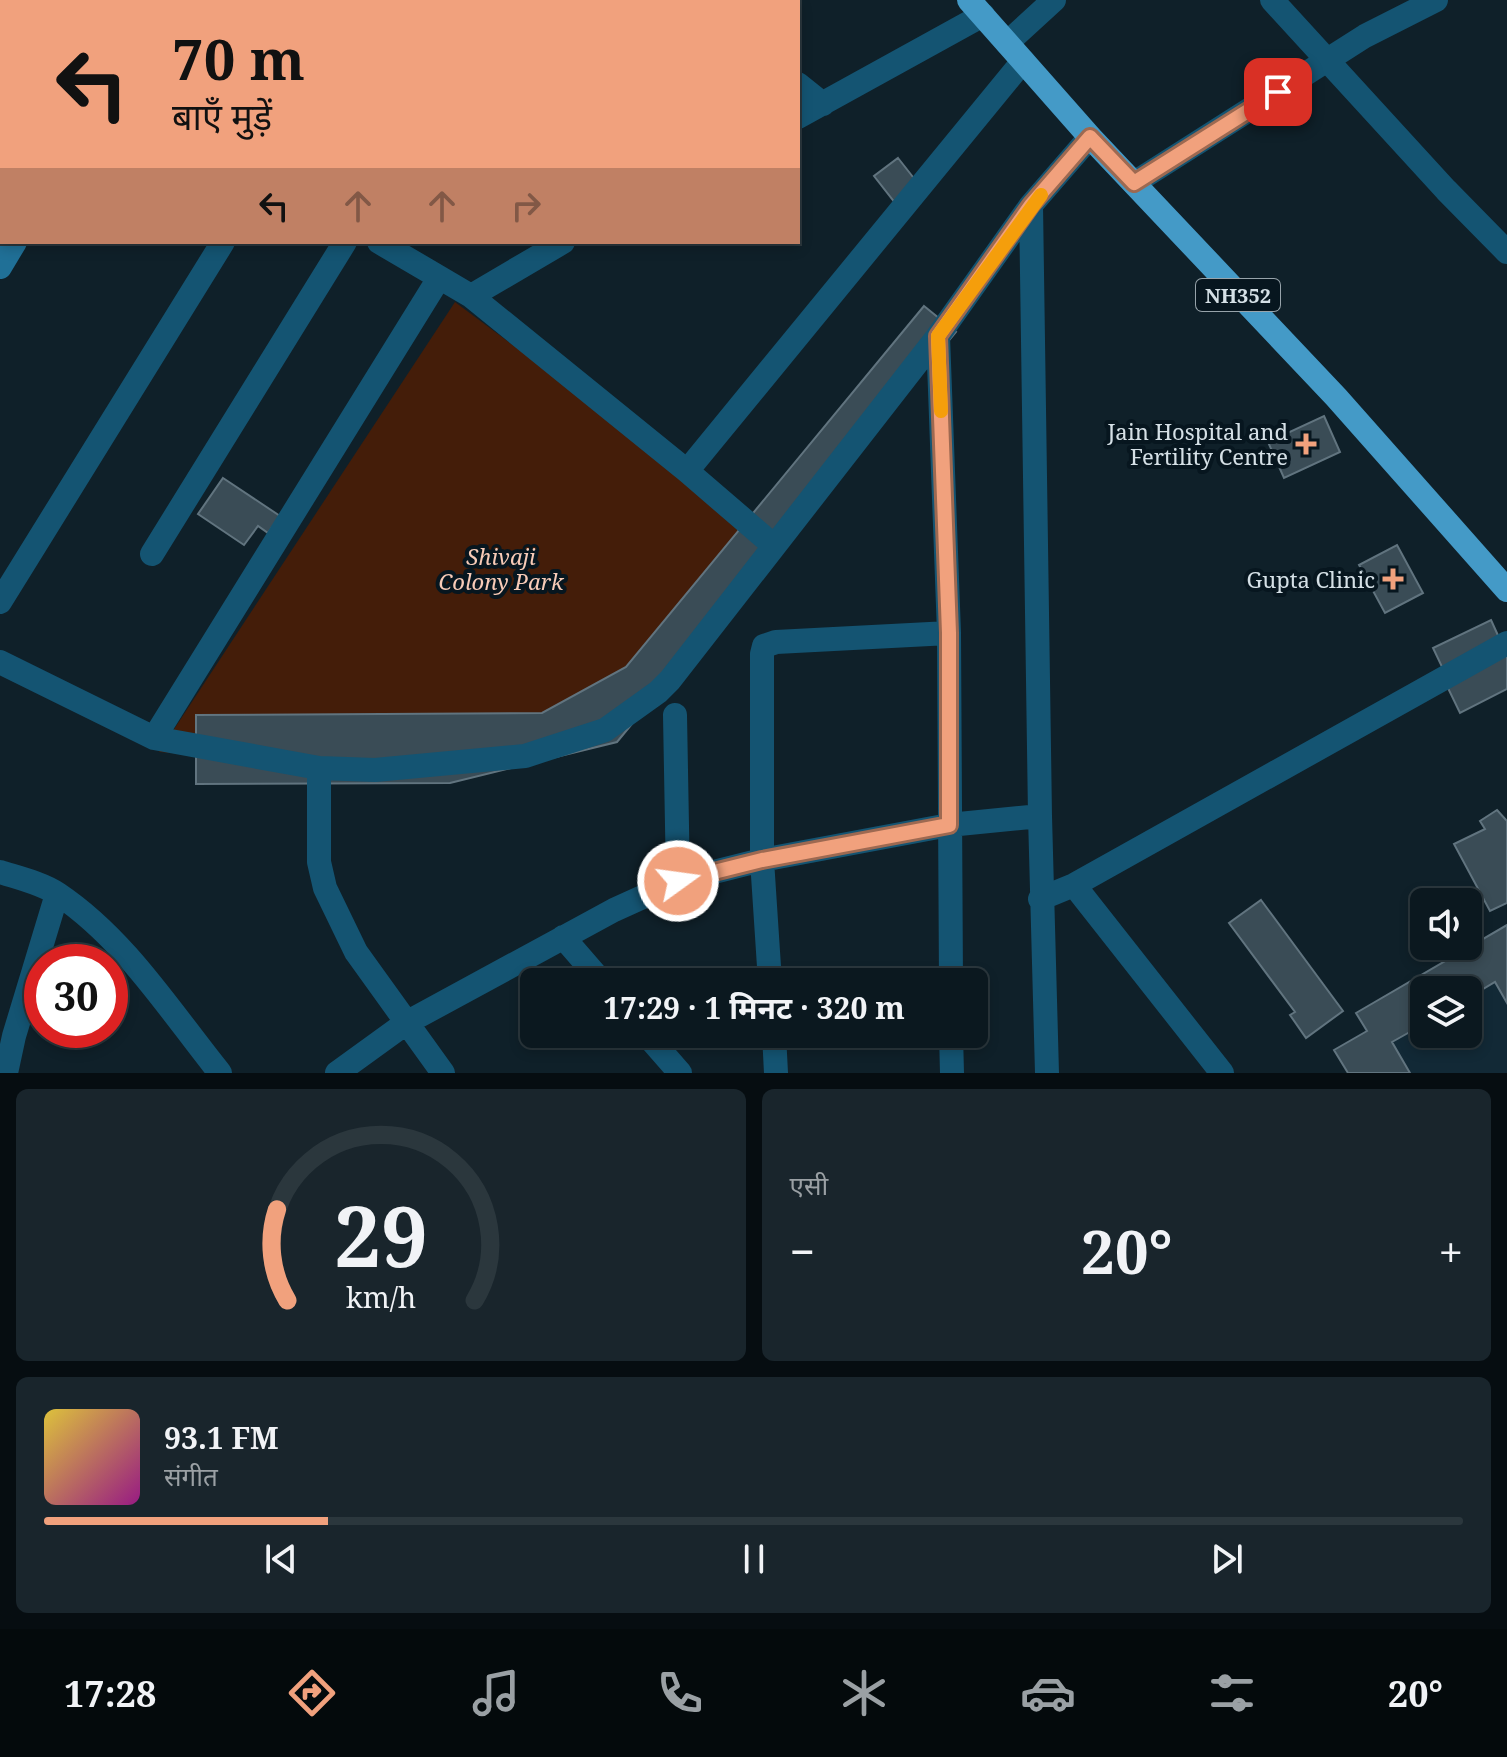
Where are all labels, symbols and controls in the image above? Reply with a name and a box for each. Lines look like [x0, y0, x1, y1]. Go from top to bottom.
text: 70 m [172, 20, 305, 96]
icon: left [40, 32, 144, 136]
pin [1244, 58, 1312, 126]
icon: arrive [1256, 70, 1300, 114]
text: बाएँ मुड़ें [172, 92, 272, 141]
icon: left [252, 184, 296, 228]
icon: ahead [336, 184, 380, 228]
icon: ahead [420, 184, 464, 228]
icon: right [504, 184, 548, 228]
road number: NH352 [1196, 279, 1280, 311]
place label: Jain Hospital and Fertility Centre [1106, 416, 1288, 471]
marker: Jain Hospital and Fertility Centre [1295, 433, 1317, 455]
park label: Shivaji Colony Park [438, 541, 565, 596]
place label: Gupta Clinic [1247, 564, 1375, 594]
marker: Gupta Clinic [1382, 568, 1404, 590]
position arrow [636, 839, 720, 923]
map controls [1410, 888, 1482, 1048]
button: sound [1410, 888, 1482, 960]
speed limit sign: 30 [24, 944, 128, 1048]
button: layers [1410, 976, 1482, 1048]
text: 17:29 · 1 मिनट · 320 m [603, 987, 905, 1028]
text: एसी [790, 1167, 828, 1203]
text: 29 [334, 1178, 428, 1291]
text: 20° [1081, 1210, 1173, 1292]
text: − [790, 1221, 815, 1281]
text: + [1438, 1221, 1463, 1281]
text: km/h [346, 1277, 416, 1316]
text: 93.1 FM [164, 1417, 279, 1458]
text: संगीत [164, 1458, 218, 1494]
icon: previous [259, 1537, 303, 1581]
icon: pause [732, 1537, 776, 1581]
icon: next [1205, 1537, 1249, 1581]
icon: directions [284, 1665, 340, 1721]
icon: music [468, 1665, 524, 1721]
icon: phone [652, 1665, 708, 1721]
icon: climate [836, 1665, 892, 1721]
icon: car [1020, 1665, 1076, 1721]
icon: filters [1204, 1665, 1260, 1721]
text: 17:28 [64, 1669, 156, 1718]
text: 20° [1388, 1669, 1443, 1718]

